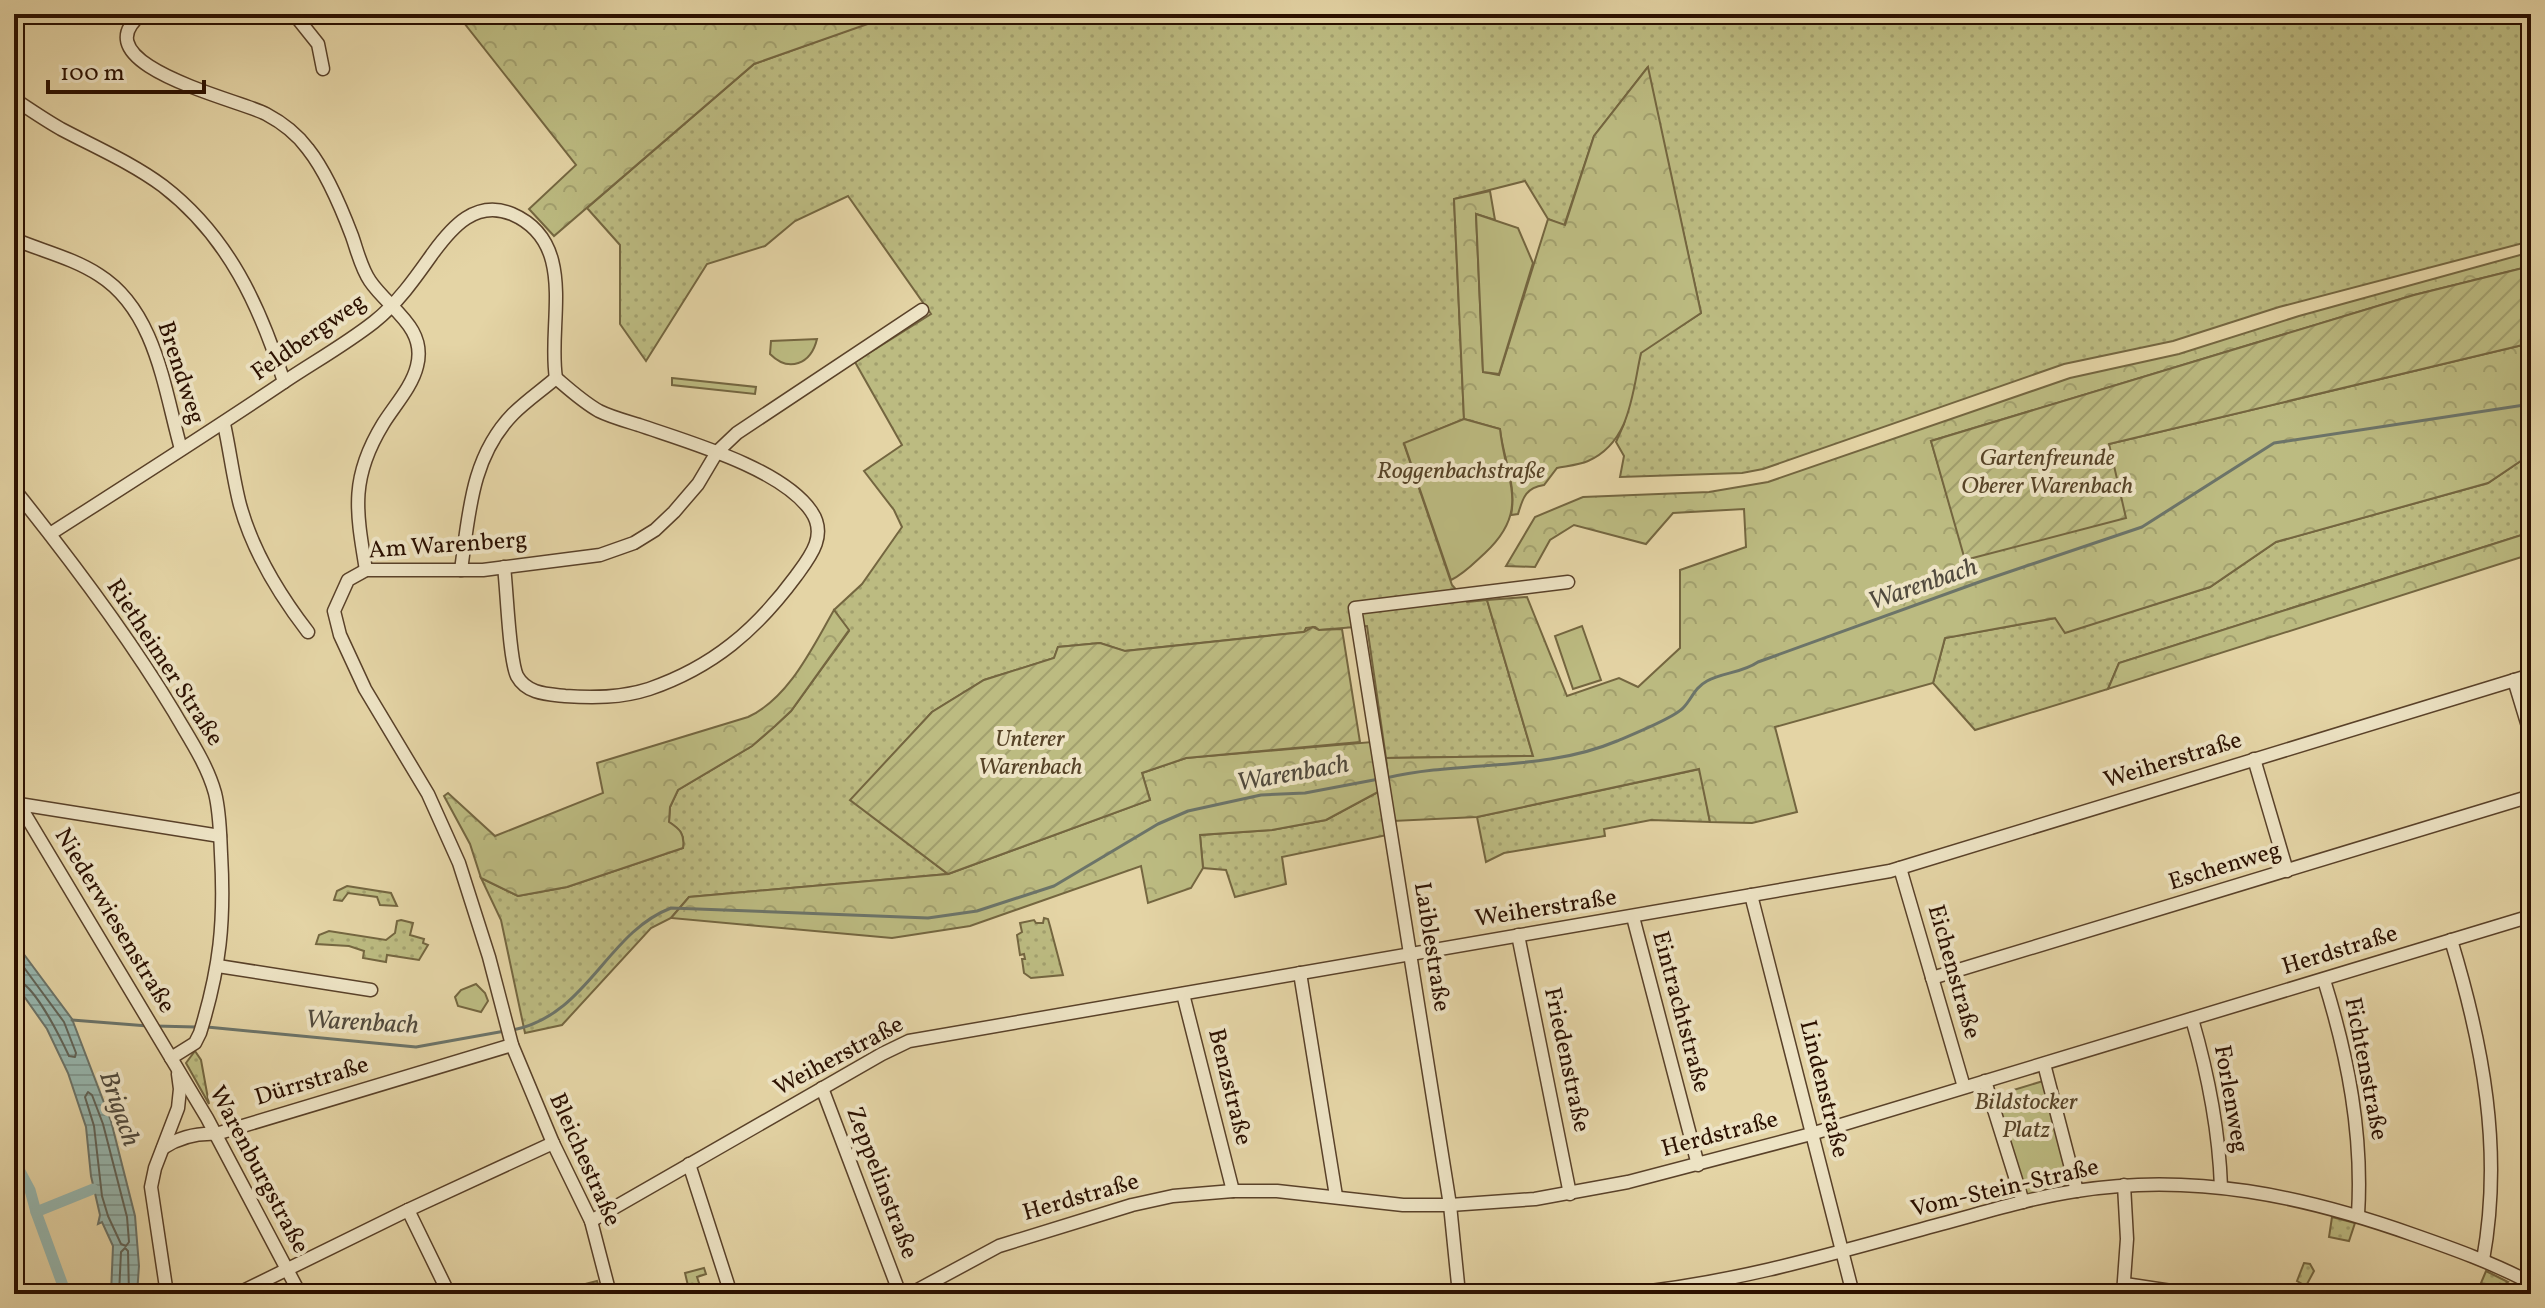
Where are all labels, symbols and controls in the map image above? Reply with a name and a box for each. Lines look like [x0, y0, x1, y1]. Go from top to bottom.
scale bar [48, 44, 204, 94]
text: 100 m [60, 57, 125, 91]
street label: Feldbergweg [245, 286, 373, 390]
street label: Brendweg [147, 317, 213, 429]
park label: Gartenfreunde Oberer Warenbach [1961, 442, 2133, 504]
park label: Roggenbachstraße [1377, 455, 1545, 489]
street label: Am Warenberg [367, 523, 529, 569]
water label: Warenbach [1863, 549, 1983, 620]
street label: Rietheimer Straße [97, 573, 231, 753]
park label: Unterer Warenbach [978, 723, 1082, 785]
street label: Weiherstraße [2100, 724, 2246, 798]
water label: Warenbach [1234, 746, 1352, 802]
street label: Niederwiesenstraße [45, 822, 183, 1020]
street label: Eschenweg [2165, 834, 2285, 900]
street label: Laiblestraße [1404, 880, 1458, 1014]
street label: Weiherstraße [1473, 881, 1619, 937]
street label: Eichenstraße [1918, 901, 1988, 1043]
street label: Herdstraße [2278, 917, 2402, 985]
street label: Eintrachtstraße [1642, 928, 1718, 1096]
street label: Friedenstraße [1534, 985, 1598, 1135]
street label: Fichtenstraße [2335, 995, 2395, 1143]
water label: Warenbach [304, 1002, 420, 1044]
street label: Weiherstraße [768, 1008, 910, 1106]
street label: Lindenstraße [1789, 1017, 1857, 1161]
street label: Benzstraße [1198, 1025, 1260, 1149]
street label: Forlenweg [2204, 1042, 2256, 1156]
street label: Dürrstraße [251, 1049, 373, 1115]
water label: Brigach [89, 1066, 149, 1152]
street label: Warenburgstraße [199, 1080, 317, 1260]
park label: Bildstocker Platz [1974, 1086, 2079, 1148]
street label: Bleichestraße [539, 1088, 629, 1232]
street label: Zeppelinstraße [836, 1102, 926, 1264]
street label: Herdstraße [1658, 1103, 1782, 1167]
street label: Vom-Stein-Straße [1908, 1151, 2102, 1227]
street label: Herdstraße [1019, 1165, 1143, 1231]

